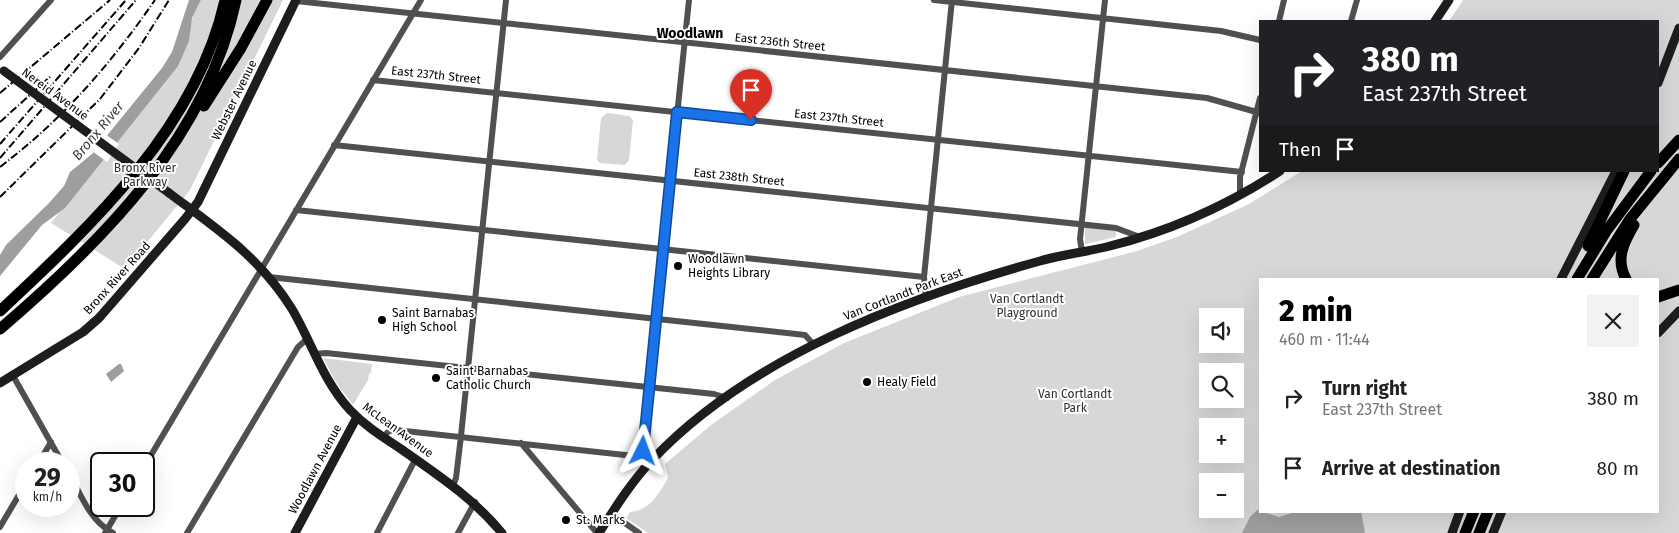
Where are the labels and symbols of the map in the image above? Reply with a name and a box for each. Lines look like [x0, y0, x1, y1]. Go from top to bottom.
district label: Woodlawn [657, 25, 723, 42]
street label: East 236th Street [734, 30, 827, 54]
street label: Webster Avenue [209, 58, 259, 142]
street label: East 237th Street [390, 63, 482, 87]
street label: Nereid Avenue [19, 65, 91, 123]
pin [730, 69, 772, 120]
water label: Bronx River [69, 98, 128, 164]
street label: East 237th Street [793, 106, 885, 130]
park label: Bronx River Parkway [114, 161, 177, 189]
street label: East 238th Street [693, 165, 786, 189]
street label: Bronx River Road [81, 239, 153, 317]
place label: Woodlawn Heights Library [688, 252, 770, 280]
marker: Woodlawn Heights Library [672, 260, 684, 272]
street label: Van Cortlandt Park East [841, 265, 965, 323]
park label: Van Cortlandt Playground [990, 292, 1065, 320]
place label: Saint Barnabas High School [392, 306, 474, 334]
marker: Saint Barnabas High School [376, 314, 388, 326]
place label: Saint Barnabas Catholic Church [446, 364, 531, 392]
marker: Saint Barnabas Catholic Church [430, 372, 442, 384]
place label: Healy Field [877, 375, 937, 389]
marker: Healy Field [861, 376, 873, 388]
park label: Van Cortlandt Park [1038, 387, 1113, 415]
street label: McLean Avenue [360, 400, 436, 460]
street label: Woodlawn Avenue [285, 422, 345, 516]
position arrow [616, 424, 668, 476]
speed limit sign: 30 [90, 452, 155, 517]
place label: St. Marks [576, 513, 626, 527]
marker: St. Marks [560, 514, 572, 526]

